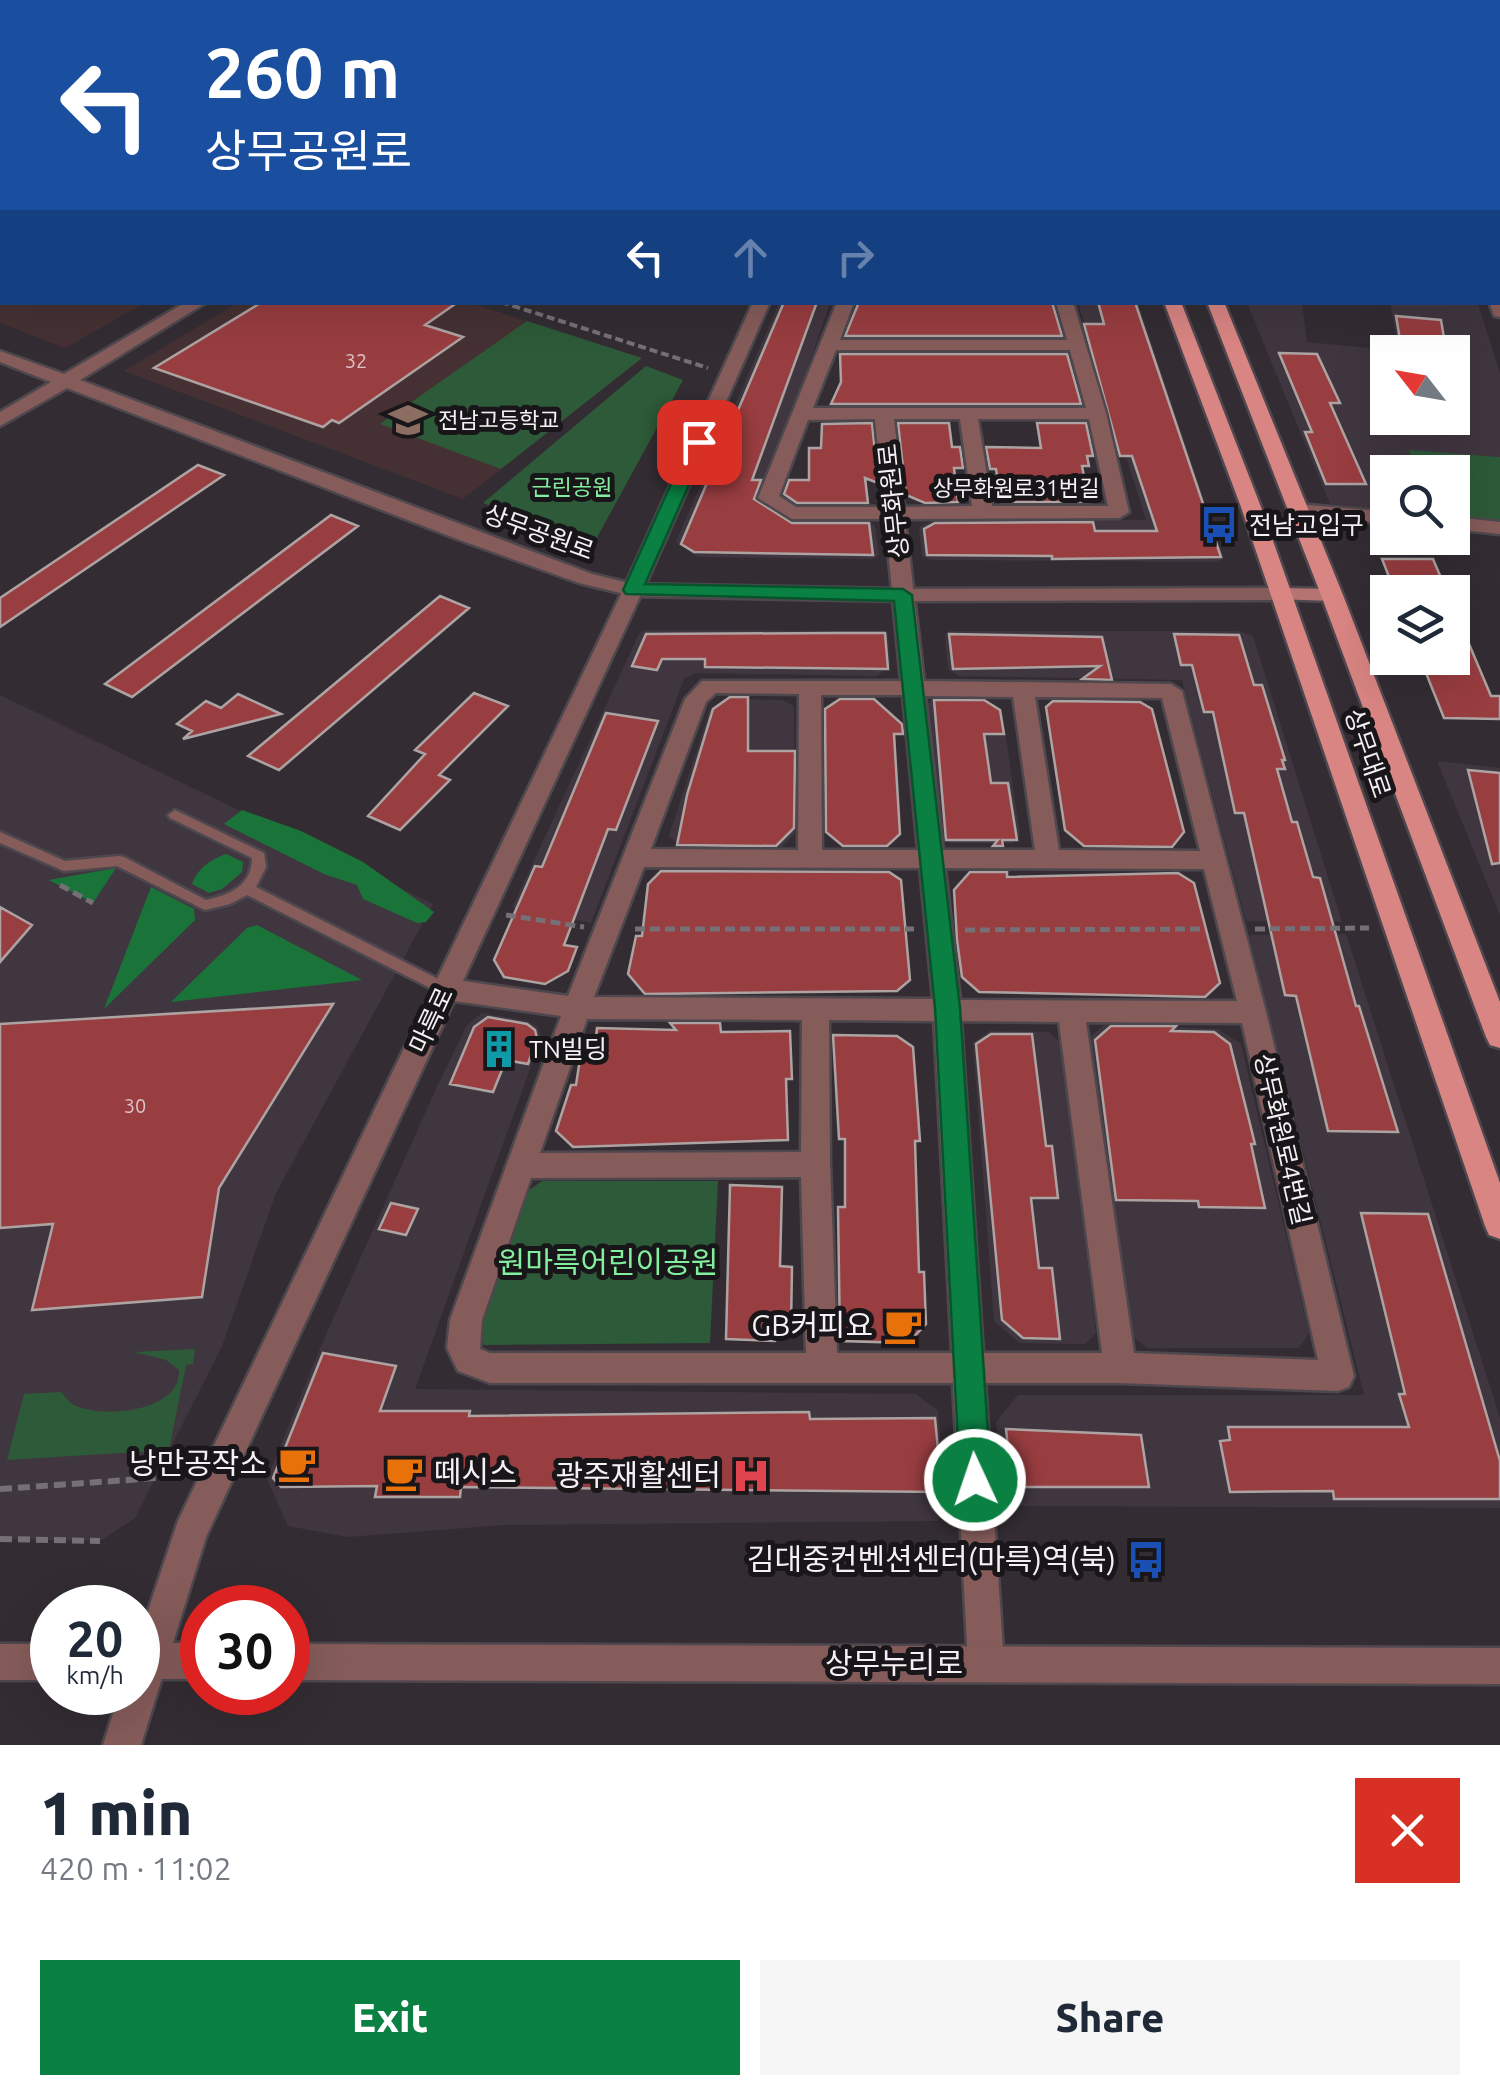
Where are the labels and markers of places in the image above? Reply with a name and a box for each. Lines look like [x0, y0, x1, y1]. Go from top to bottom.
school or university icon: 전남고등학교 [387, 399, 429, 441]
pin [657, 400, 742, 485]
place label: 전남고등학교 [438, 407, 559, 432]
bus stop icon: 전남고입구 [1198, 504, 1240, 546]
place label: 전남고입구 [1249, 511, 1364, 539]
building icon: TN빌딩 [478, 1028, 520, 1070]
place label: TN빌딩 [529, 1035, 607, 1063]
cafe icon: GB커피요 [882, 1305, 924, 1347]
place label: GB커피요 [751, 1308, 873, 1342]
cafe icon: 낭만공작소 [276, 1443, 318, 1485]
place label: 낭만공작소 [129, 1446, 267, 1480]
cafe icon: 떼시스 [383, 1452, 425, 1494]
place label: 떼시스 [434, 1455, 517, 1489]
hospital icon: 광주재활센터 [730, 1455, 772, 1497]
place label: 광주재활센터 [555, 1458, 721, 1492]
bus stop icon: 김대중컨벤션센터(마륵)역(북) [1125, 1539, 1167, 1581]
place label: 김대중컨벤션센터(마륵)역(북) [747, 1542, 1116, 1576]

